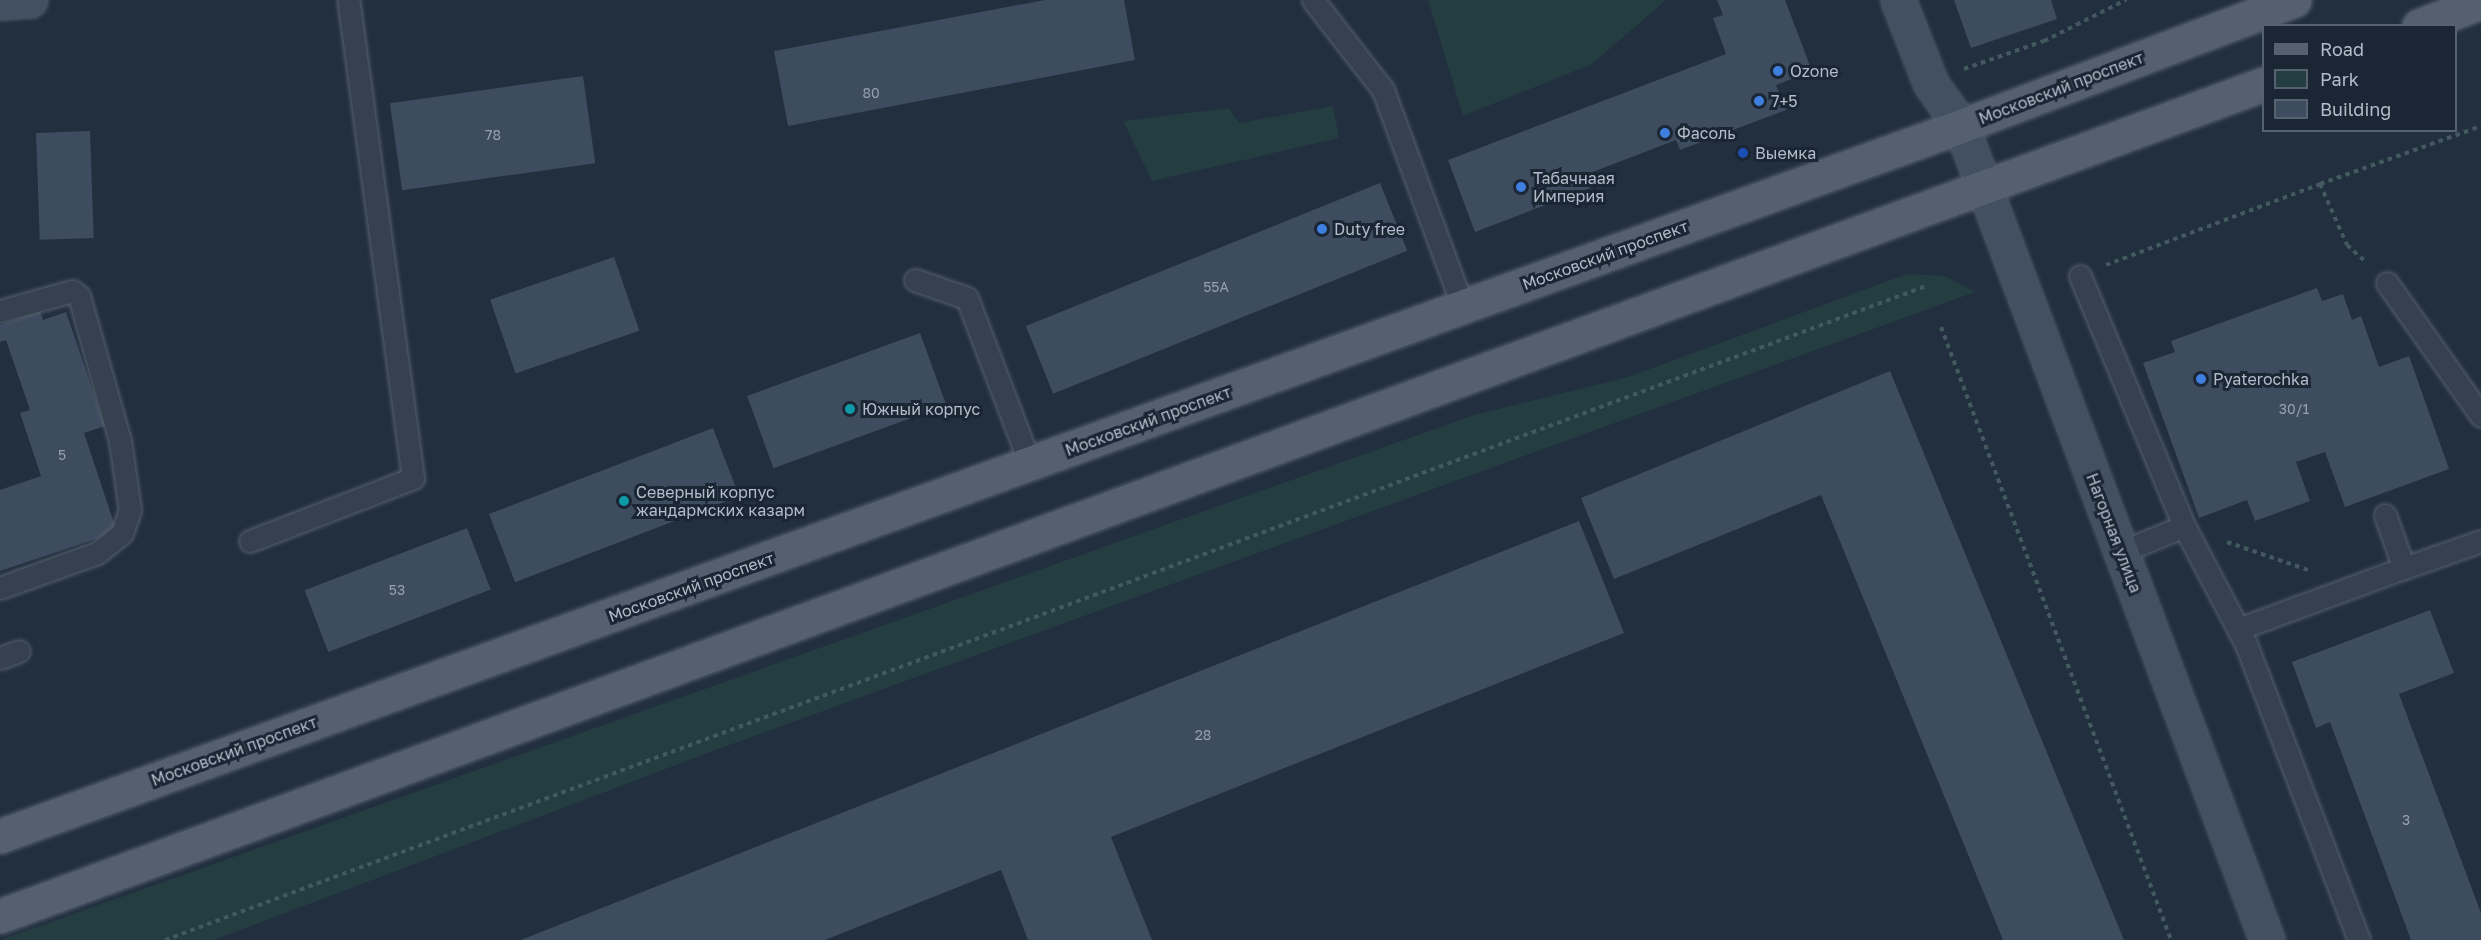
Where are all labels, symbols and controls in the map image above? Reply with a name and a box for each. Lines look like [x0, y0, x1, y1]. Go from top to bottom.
legend [2262, 24, 2457, 132]
text: Road [2320, 38, 2364, 60]
street label: Московский проспект [1976, 48, 2146, 128]
place label: Ozone [1790, 61, 1839, 81]
marker: Ozone [1771, 64, 1785, 78]
text: Park [2320, 68, 2359, 90]
house number: 80 [862, 85, 880, 101]
place label: 7+5 [1771, 91, 1798, 111]
marker: 7+5 [1752, 94, 1766, 108]
text: Building [2320, 98, 2391, 120]
place label: Фасоль [1677, 123, 1736, 143]
marker: Фасоль [1658, 126, 1672, 140]
house number: 78 [485, 127, 501, 143]
place label: Выемка [1755, 143, 1816, 163]
marker: Выемка [1736, 146, 1750, 160]
place label: Табачнаая Империя [1533, 168, 1615, 206]
marker: Табачнаая Империя [1514, 180, 1528, 194]
street label: Московский проспект [1520, 216, 1690, 294]
place label: Duty free [1334, 219, 1405, 239]
marker: Duty free [1315, 222, 1329, 236]
house number: 55А [1203, 279, 1229, 295]
place label: Pyaterochka [2213, 369, 2309, 389]
marker: Pyaterochka [2194, 372, 2208, 386]
street label: Московский проспект [1063, 382, 1233, 460]
place label: Южный корпус [862, 399, 980, 419]
house number: 30/1 [2279, 401, 2309, 417]
marker: Южный корпус [843, 402, 857, 416]
house number: 5 [58, 447, 66, 463]
street label: Нагорная улица [2082, 470, 2146, 596]
place label: Северный корпус жандармских казарм [636, 482, 805, 520]
marker: Северный корпус жандармских казарм [617, 494, 631, 508]
street label: Московский проспект [606, 548, 776, 626]
house number: 53 [389, 582, 405, 598]
street label: Московский проспект [149, 712, 319, 790]
house number: 28 [1195, 727, 1211, 743]
house number: 3 [2402, 812, 2410, 828]

